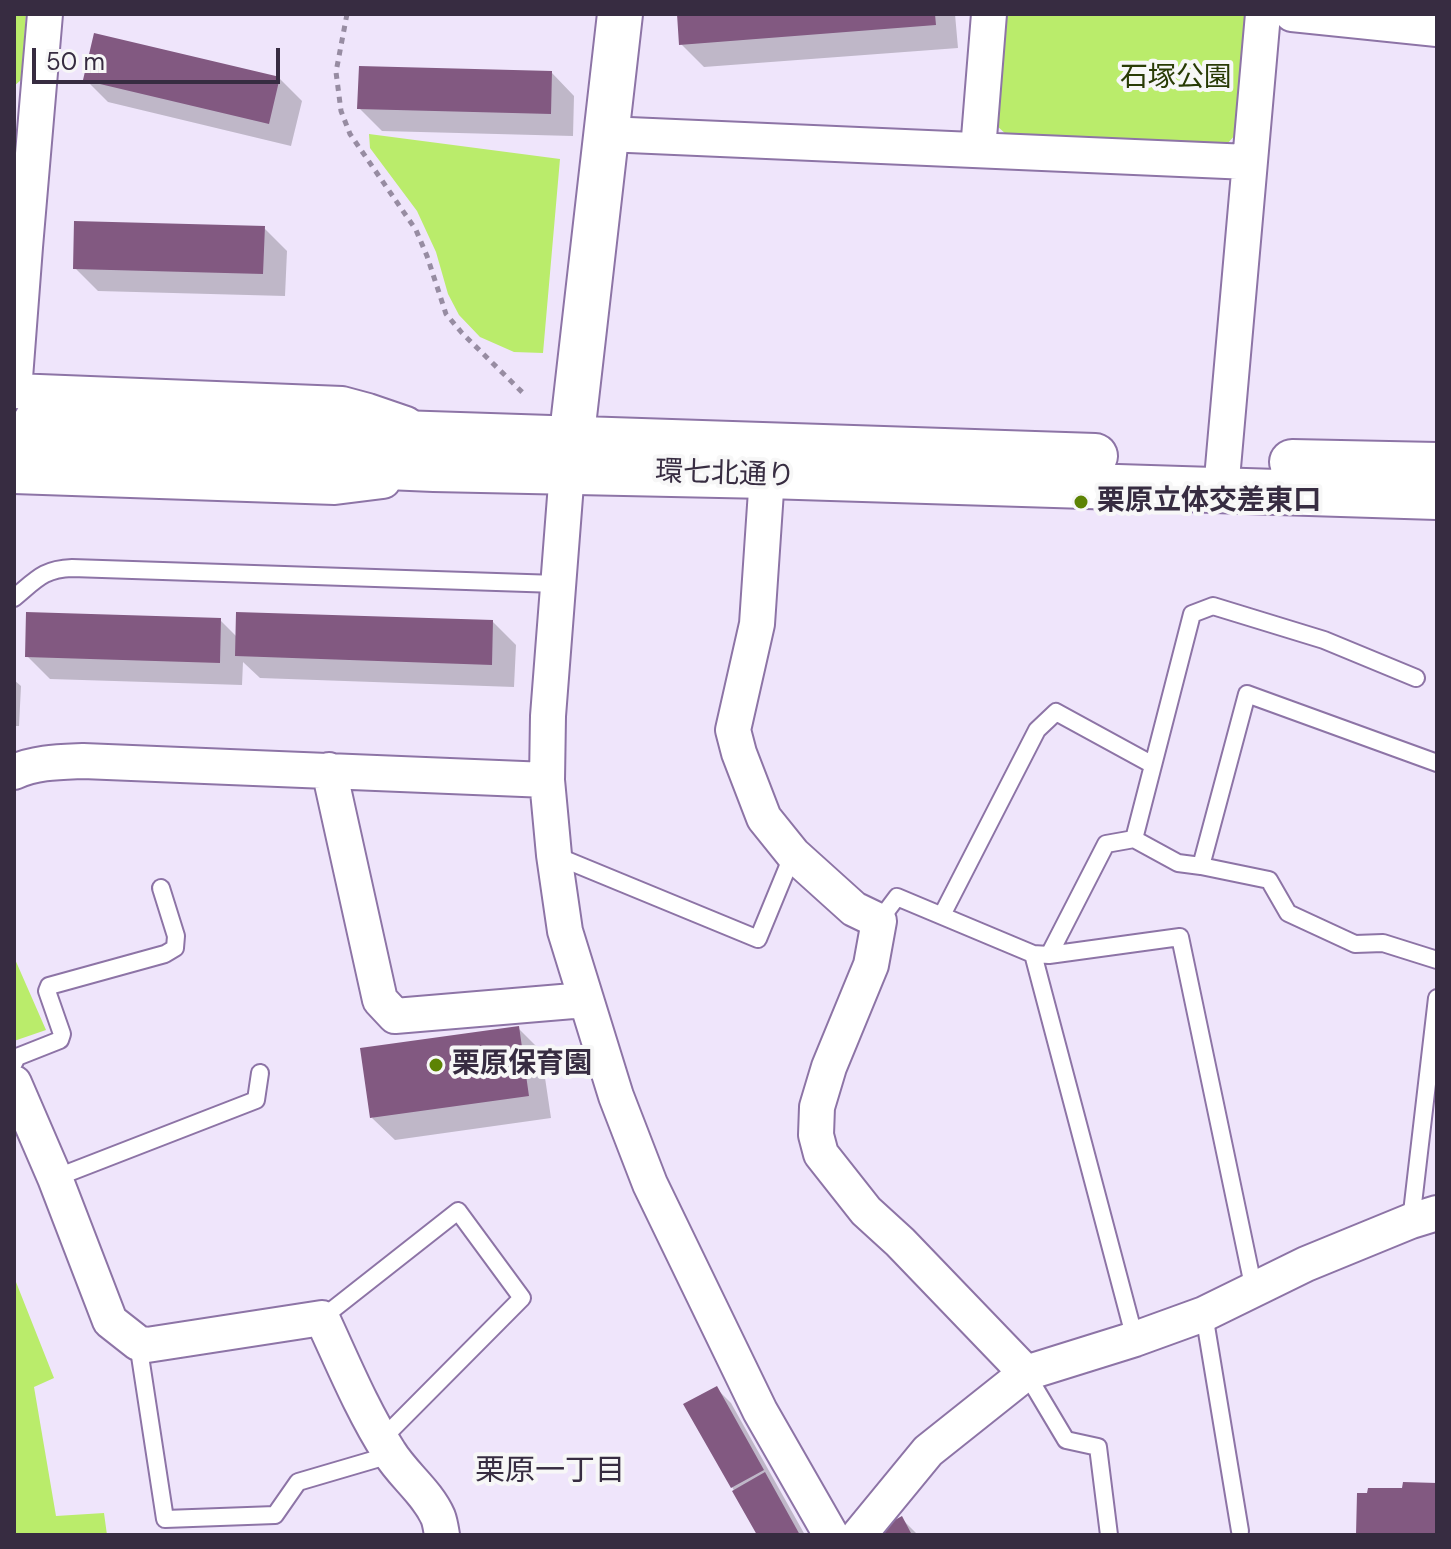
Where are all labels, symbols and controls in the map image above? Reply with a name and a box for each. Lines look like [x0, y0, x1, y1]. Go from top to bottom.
scale bar [36, 32, 284, 82]
text: 50 m [46, 46, 105, 77]
park label: 石塚公園 [1120, 62, 1232, 96]
street label: 環七北通り [654, 456, 796, 494]
place label: 栗原立体交差東口 [1097, 485, 1321, 519]
marker: 栗原立体交差東口 [1072, 493, 1090, 511]
place label: 栗原保育園 [452, 1048, 592, 1082]
marker: 栗原保育園 [427, 1056, 445, 1074]
district label: 栗原一丁目 [475, 1454, 625, 1490]

